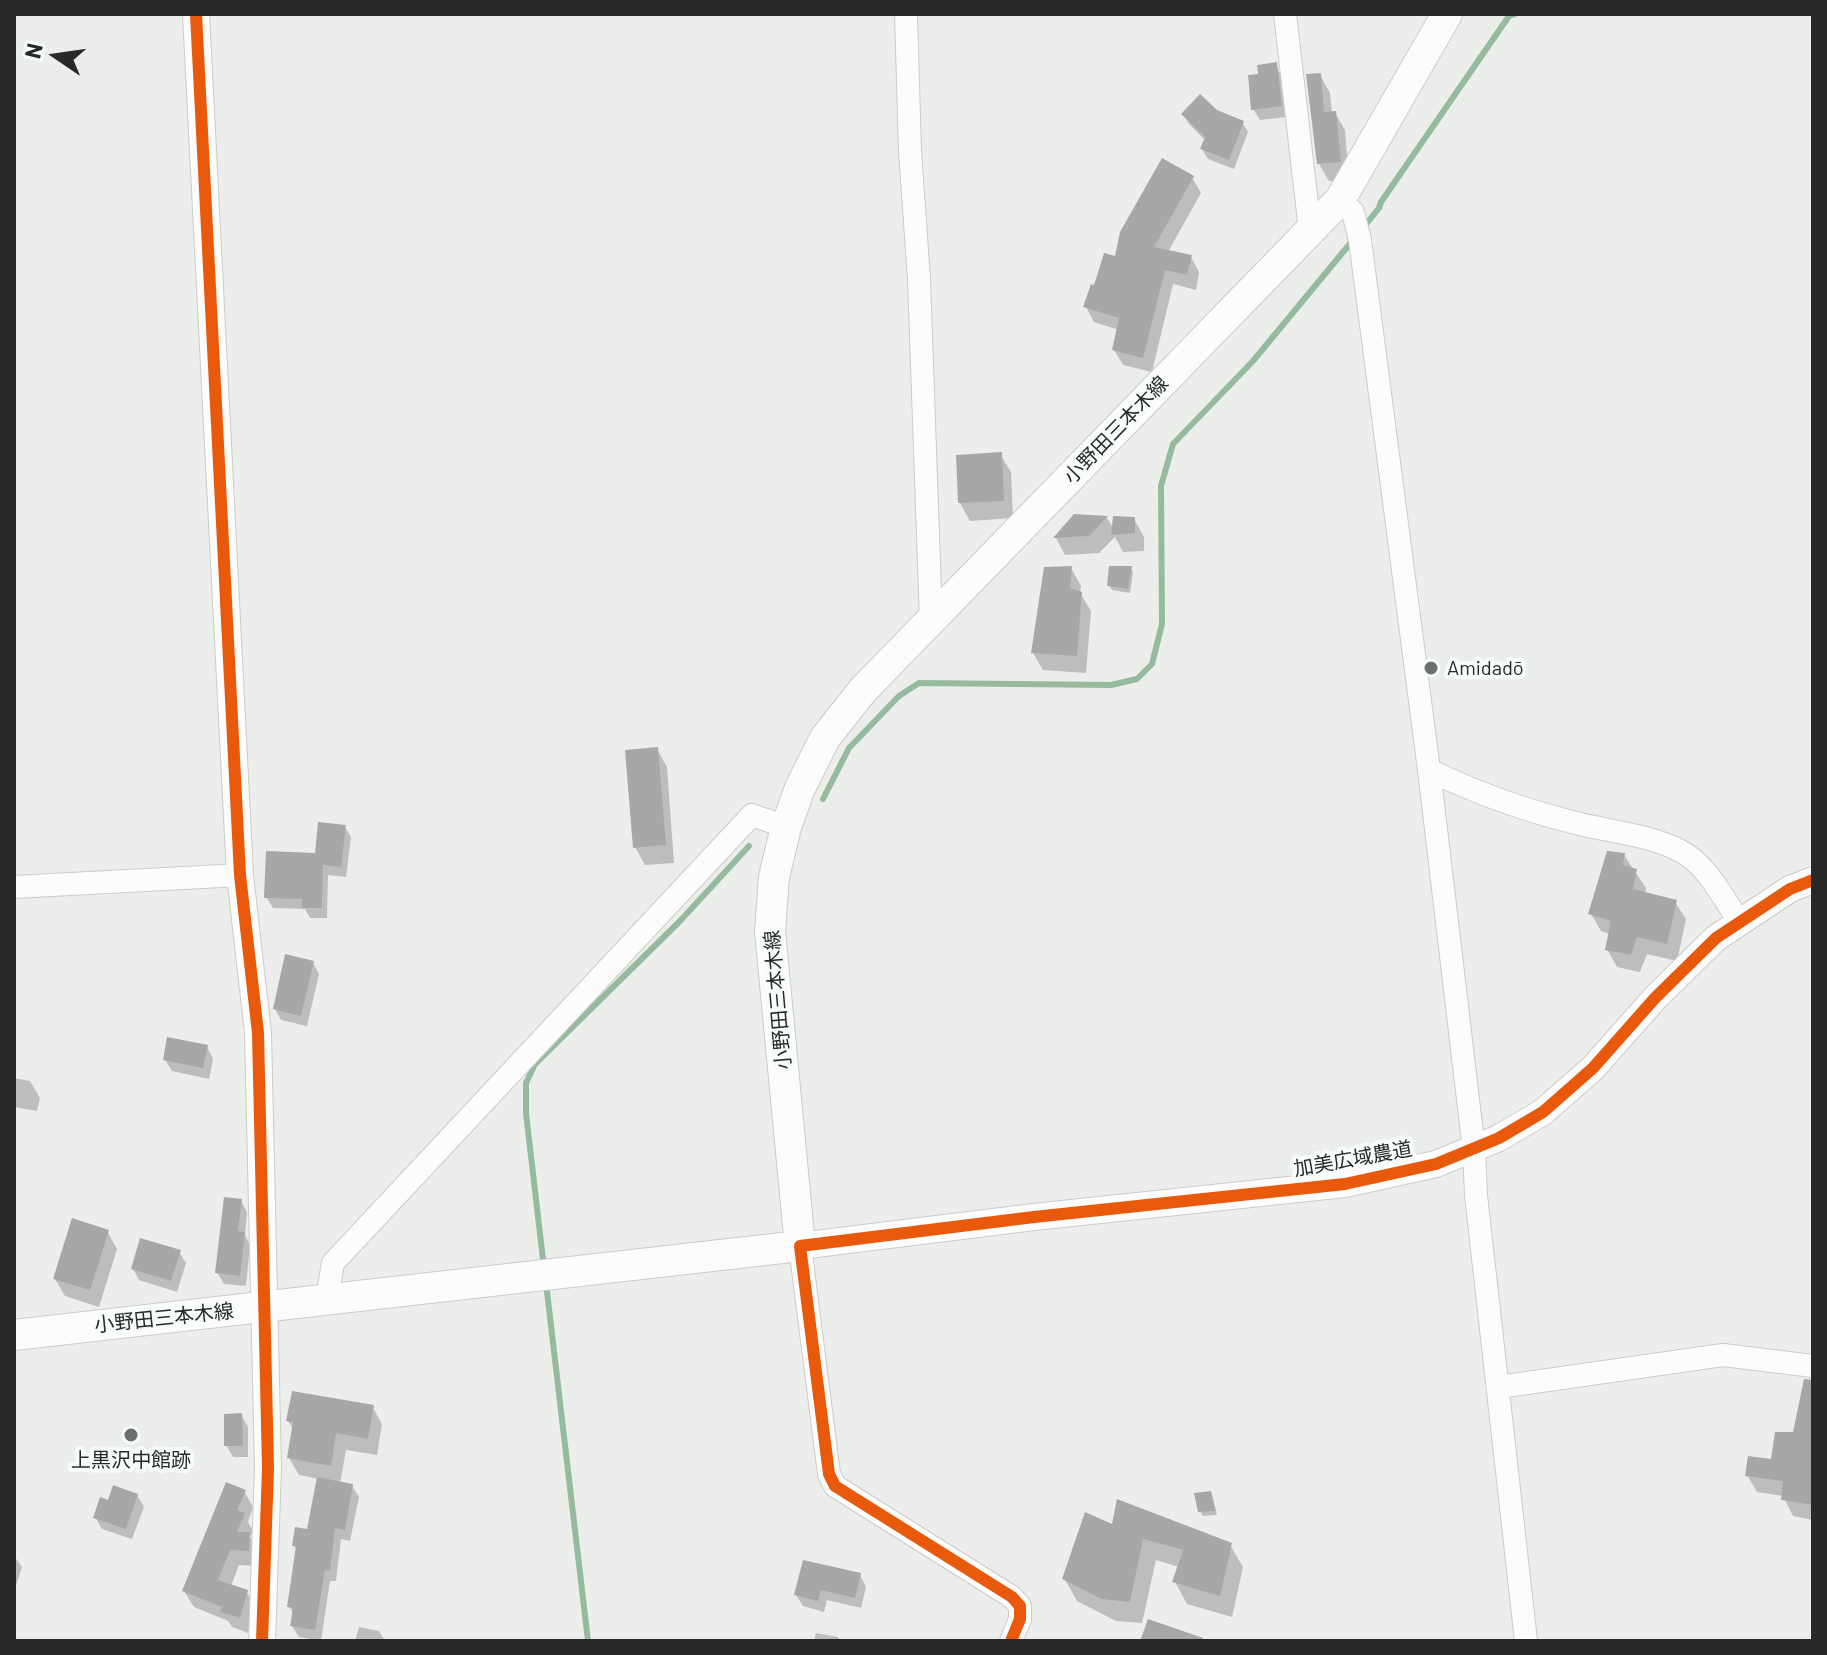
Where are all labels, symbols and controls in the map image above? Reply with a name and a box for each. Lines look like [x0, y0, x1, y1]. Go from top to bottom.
north arrow [16, 16, 96, 96]
text: N [18, 41, 47, 61]
street label: 小野田三本木線 [1059, 371, 1173, 489]
place label: Amidadō [1447, 656, 1524, 680]
marker: Amidadō [1422, 659, 1440, 677]
street label: 小野田三本木線 [760, 929, 796, 1071]
street label: 加美広域農道 [1292, 1137, 1414, 1181]
street label: 小野田三本木線 [93, 1299, 235, 1337]
marker: 上黒沢中館跡 [122, 1426, 140, 1444]
place label: 上黒沢中館跡 [71, 1448, 191, 1472]

